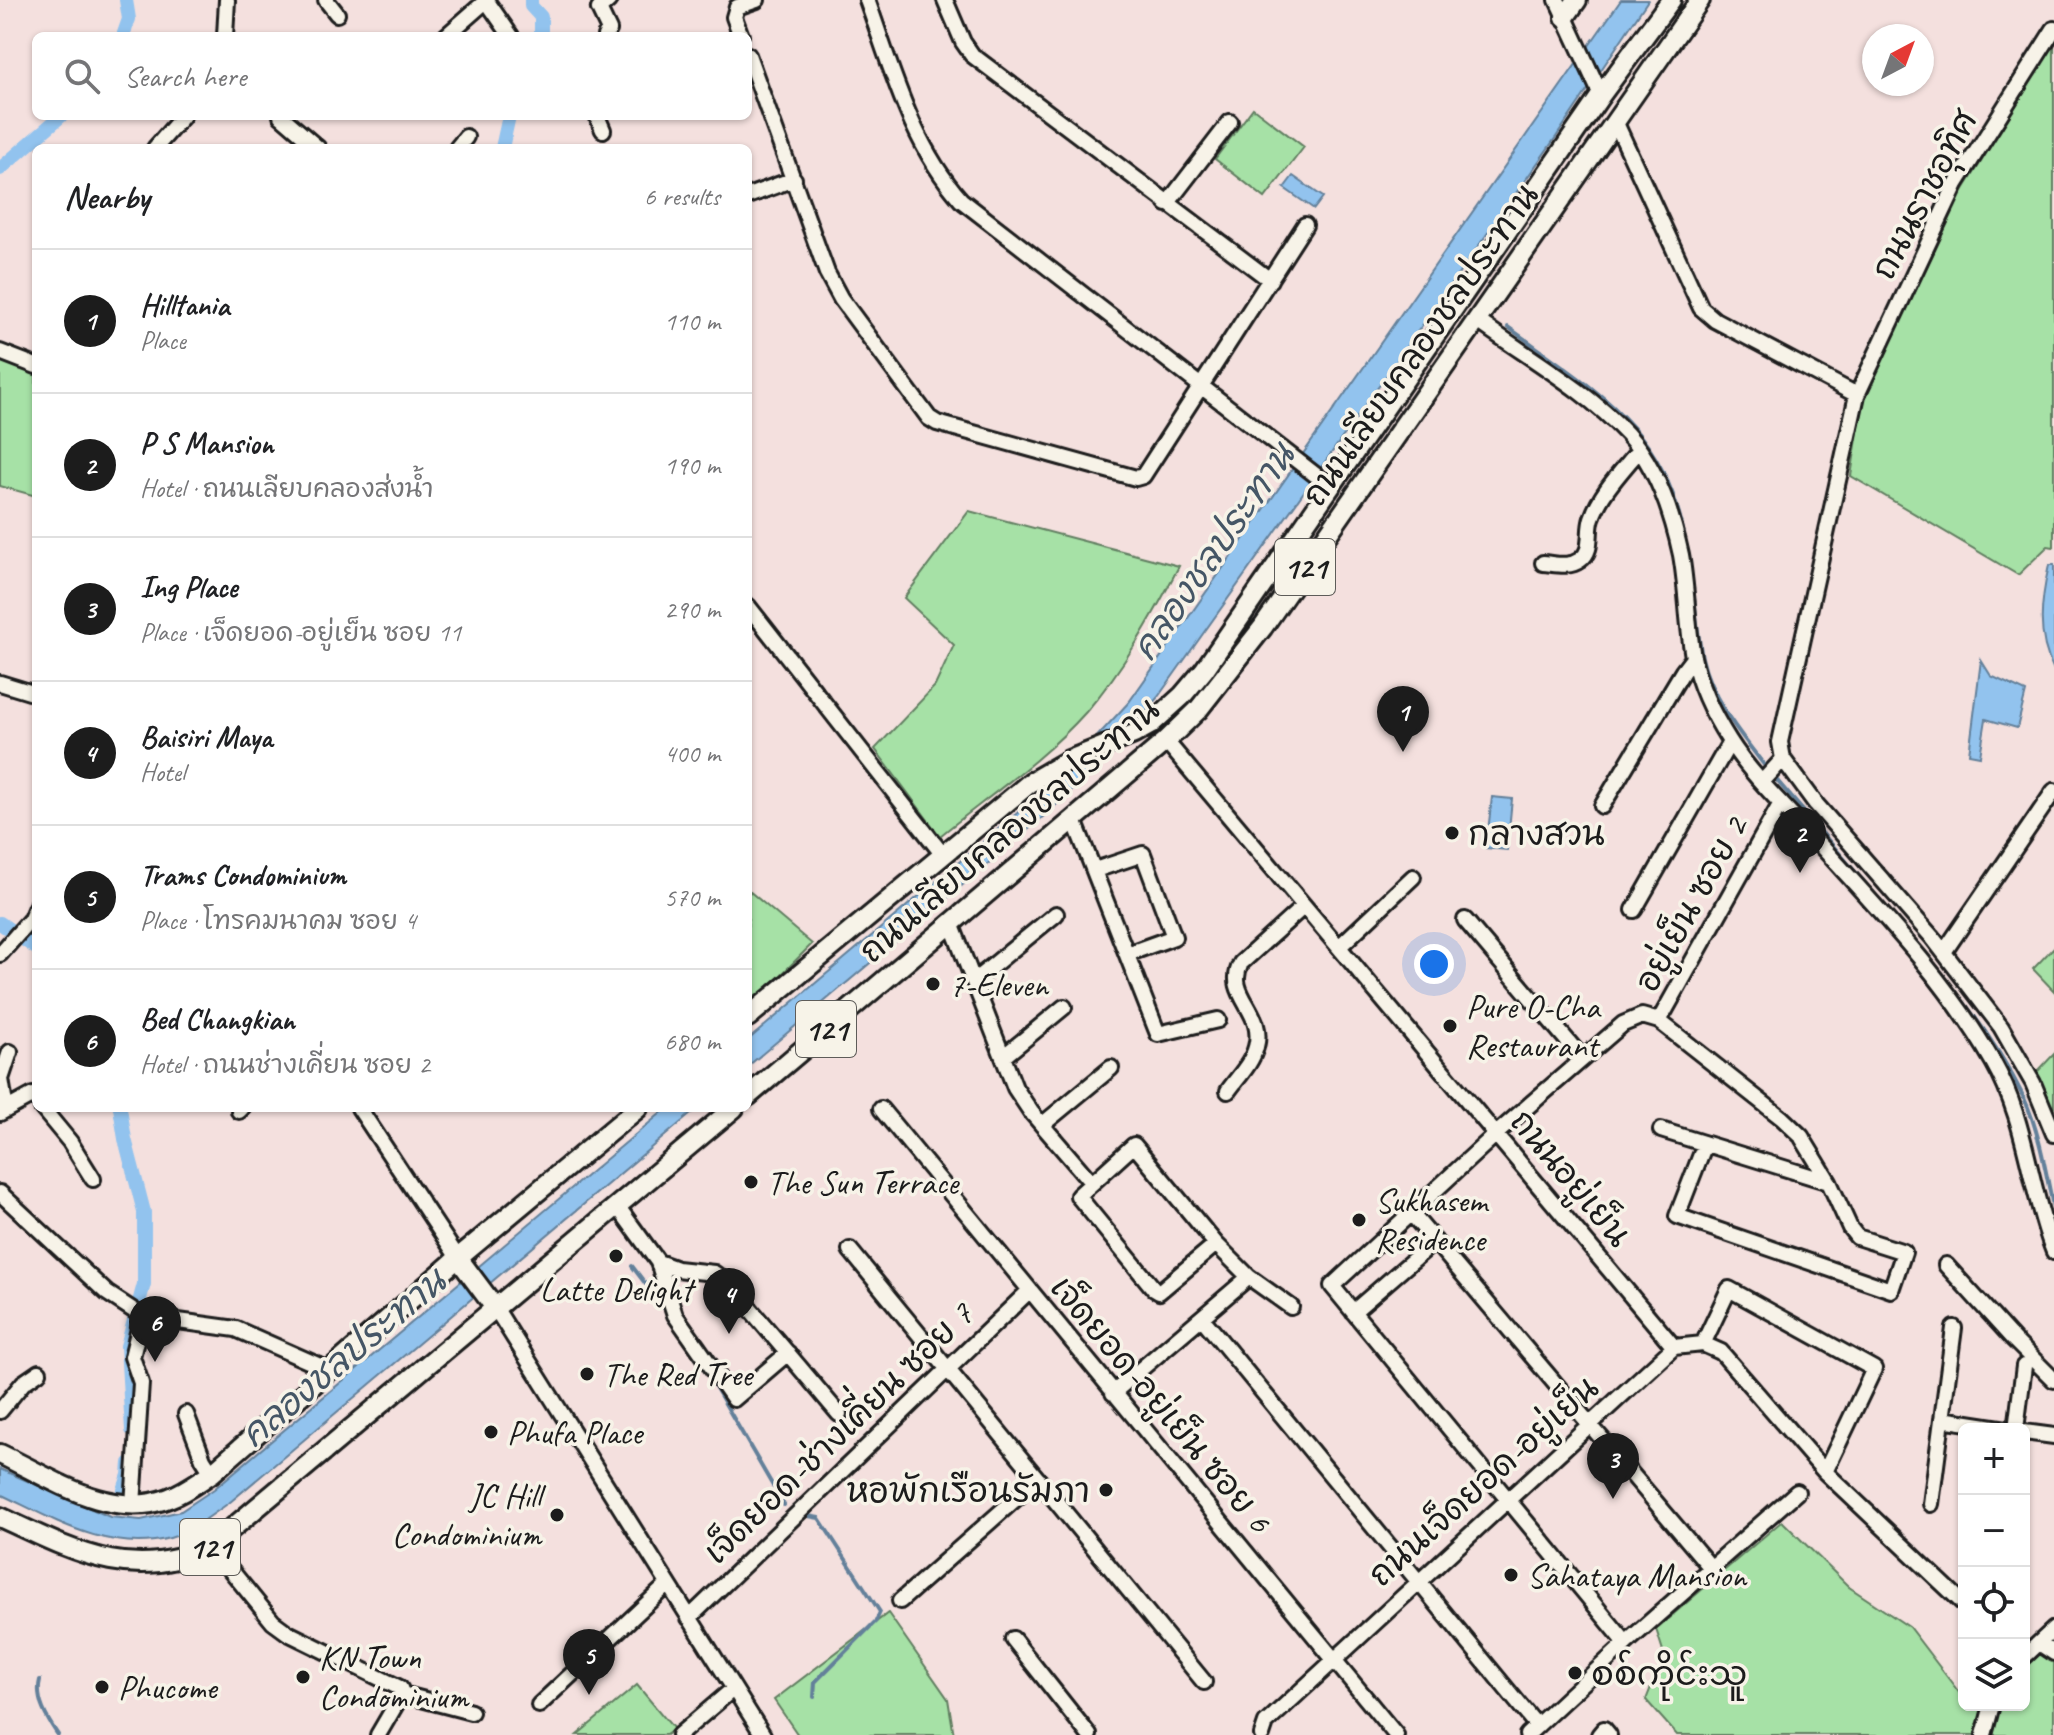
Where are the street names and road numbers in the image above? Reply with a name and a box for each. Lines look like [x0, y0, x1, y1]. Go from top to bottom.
street label: ถนนราชอุทิศ [1862, 101, 1990, 288]
street label: ถนนเลียบคลองชลประทาน [1292, 176, 1548, 514]
road number: 121 [1275, 539, 1335, 595]
street label: ถนนเลียบคลองชลประทาน [850, 688, 1168, 972]
street label: อยู่เย็น ซอย 2 [1625, 806, 1761, 1000]
road number: 121 [796, 1001, 856, 1057]
street label: ถนนอยู่เย็น [1499, 1100, 1642, 1257]
street label: เจ็ดยอด-อยู่เย็น ซอย 6 [1039, 1266, 1283, 1544]
street label: เจ็ดยอด-ช่างเคี่ยน ซอย 7 [687, 1285, 983, 1573]
street label: ถนนเจ็ดยอด-อยู่เย็น [1358, 1365, 1609, 1598]
road number: 121 [180, 1519, 240, 1575]

